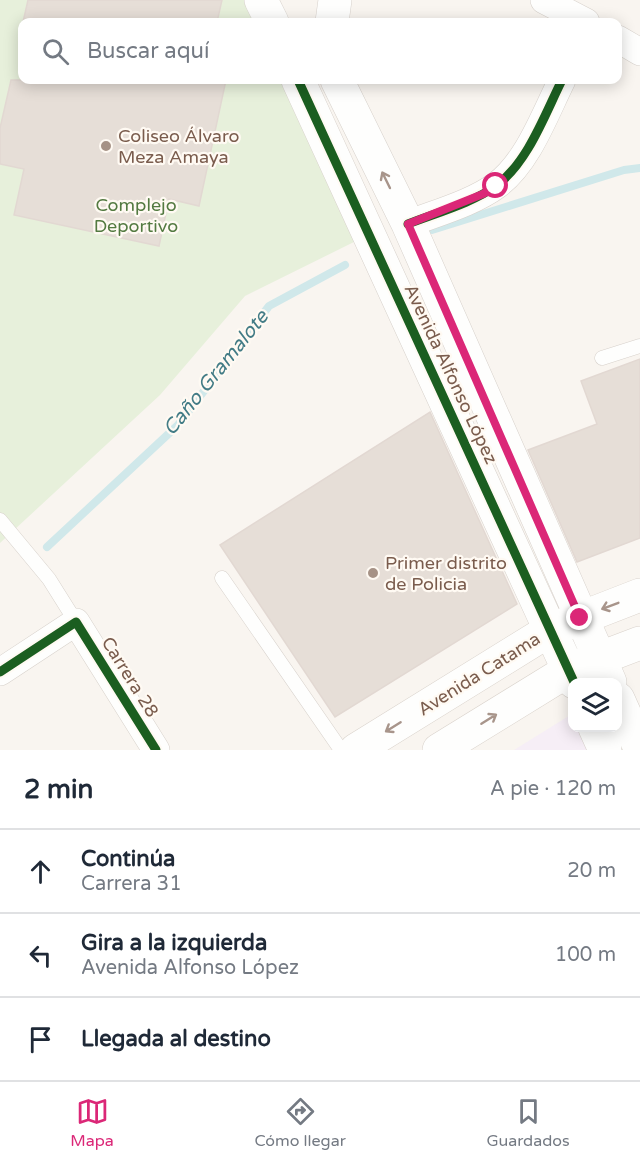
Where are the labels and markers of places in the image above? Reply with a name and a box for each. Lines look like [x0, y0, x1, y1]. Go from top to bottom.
place label: Coliseo Álvaro Meza Amaya [118, 125, 240, 168]
marker: Coliseo Álvaro Meza Amaya [99, 139, 113, 153]
place label: Primer distrito de Policia [385, 552, 507, 595]
marker: Primer distrito de Policia [366, 566, 380, 580]

